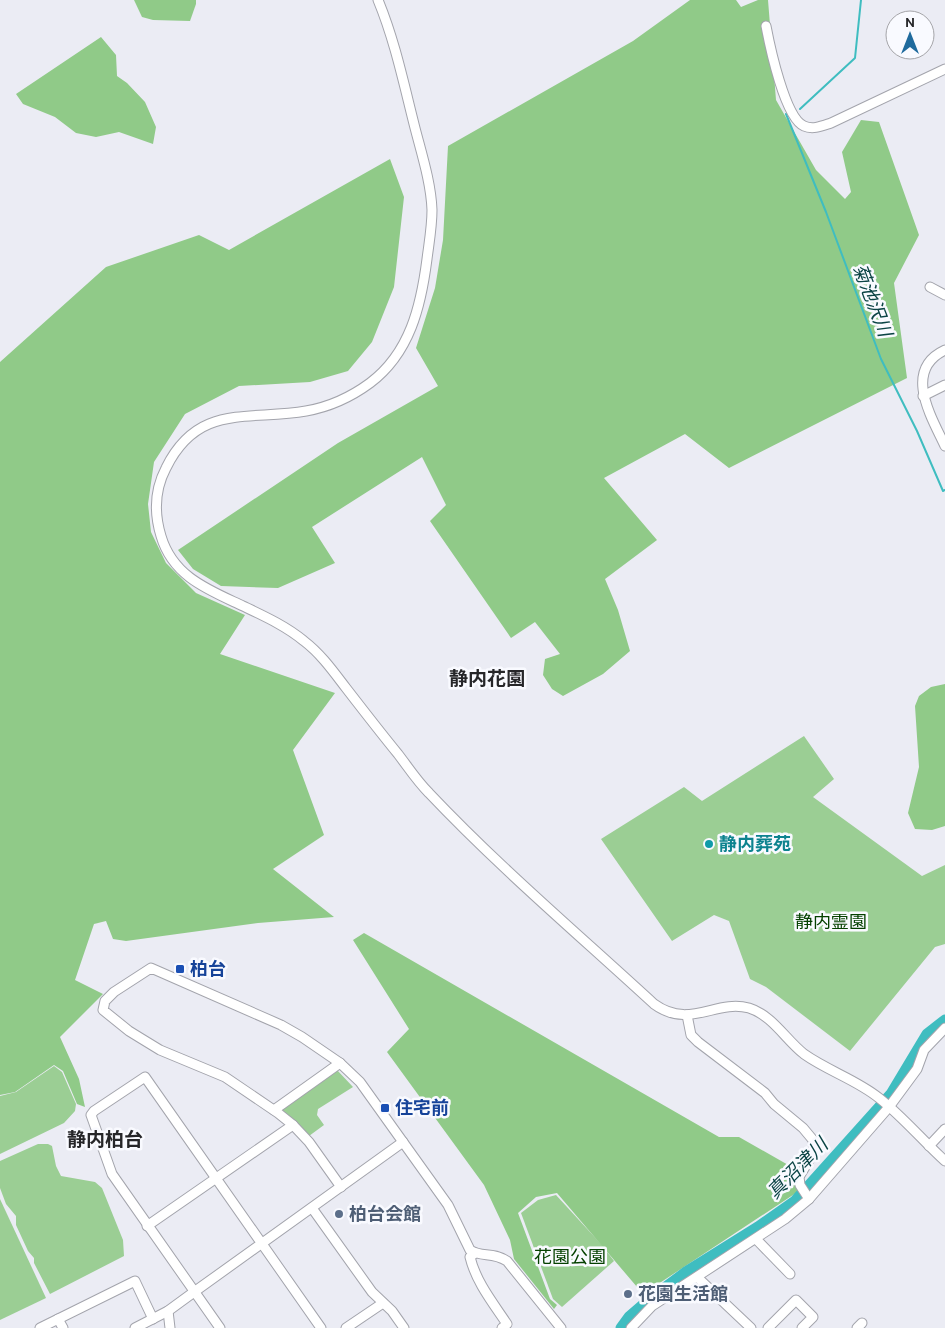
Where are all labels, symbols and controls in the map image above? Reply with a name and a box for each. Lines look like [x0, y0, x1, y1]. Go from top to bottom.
north arrow [885, 10, 935, 60]
text: N [905, 15, 915, 32]
water label: 菊池沢川 [846, 261, 897, 342]
district label: 静内花園 [449, 668, 525, 692]
place label: 静内葬苑 [719, 834, 791, 857]
marker: 静内葬苑 [703, 838, 715, 850]
park label: 静内霊園 [795, 912, 867, 935]
place label: 柏台 [190, 959, 226, 982]
marker: 柏台 [174, 963, 186, 975]
place label: 住宅前 [395, 1098, 449, 1121]
marker: 住宅前 [379, 1102, 391, 1114]
district label: 静内柏台 [67, 1129, 143, 1153]
water label: 真沼津川 [763, 1133, 835, 1205]
place label: 柏台会館 [349, 1204, 421, 1227]
marker: 柏台会館 [333, 1208, 345, 1220]
park label: 花園公園 [534, 1247, 606, 1270]
place label: 花園生活館 [638, 1284, 728, 1307]
marker: 花園生活館 [622, 1288, 634, 1300]

